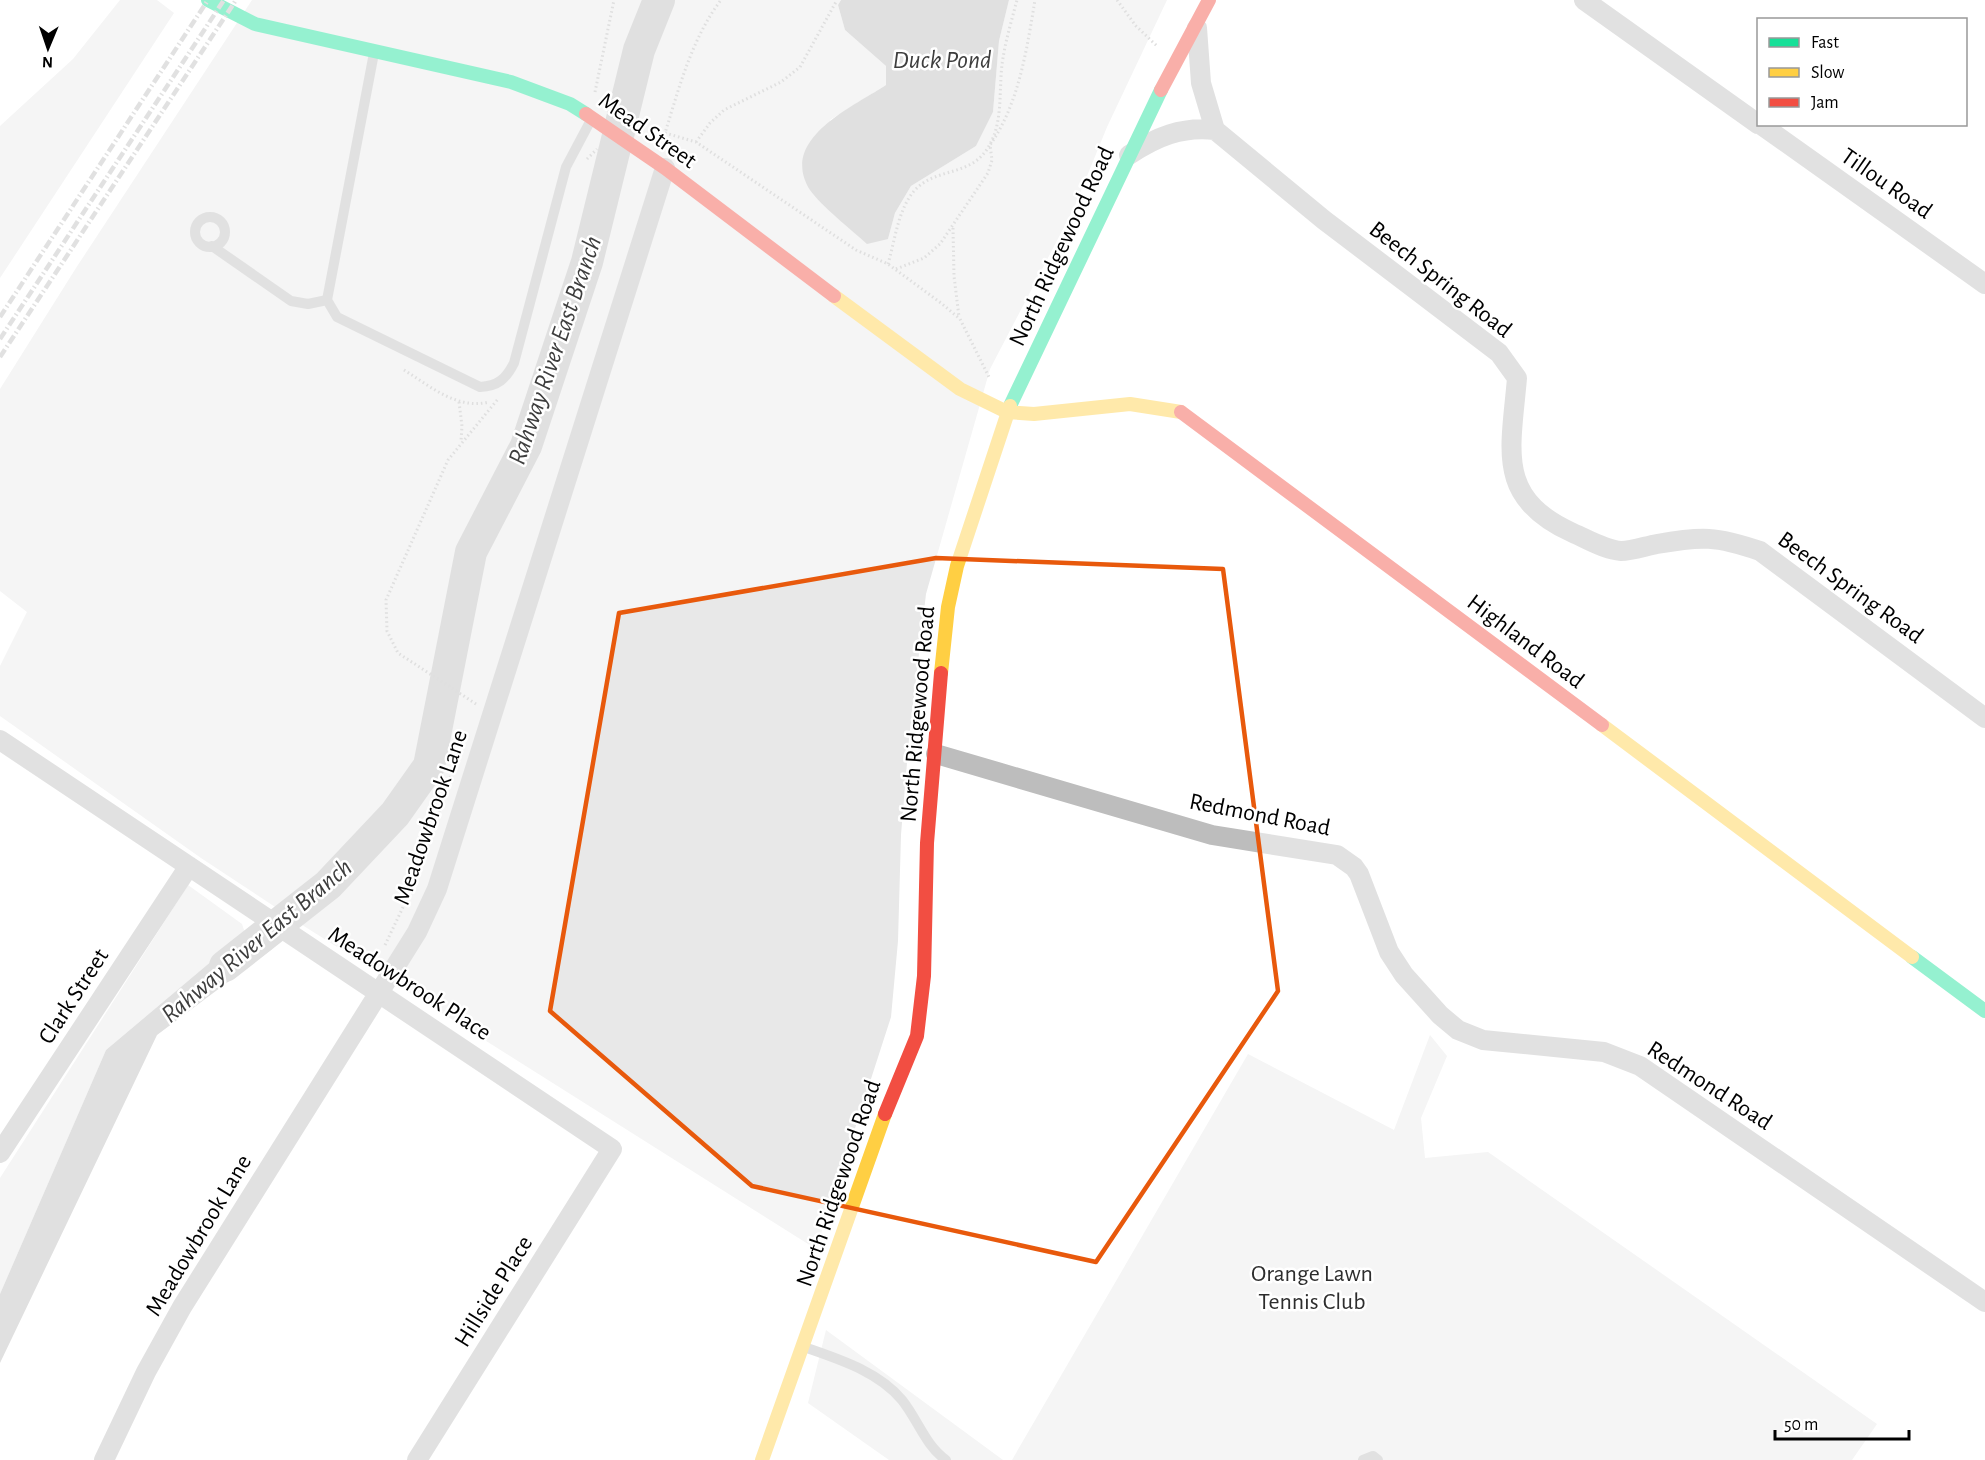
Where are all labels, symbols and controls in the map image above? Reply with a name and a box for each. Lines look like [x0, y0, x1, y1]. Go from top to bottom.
north arrow [18, 18, 78, 78]
legend [1757, 18, 1967, 126]
text: Fast [1811, 34, 1839, 52]
water label: Duck Pond [892, 47, 992, 73]
text: N [42, 54, 53, 70]
text: Slow [1811, 64, 1844, 82]
street label: Mead Street [594, 88, 701, 173]
text: Jam [1811, 94, 1839, 112]
street label: North Ridgewood Road [1005, 143, 1119, 350]
street label: Tillou Road [1836, 144, 1936, 224]
street label: Beech Spring Road [1365, 217, 1516, 343]
water label: Rahway River East Branch [504, 233, 606, 468]
street label: Beech Spring Road [1773, 527, 1927, 648]
street label: Highland Road [1462, 590, 1588, 693]
street label: North Ridgewood Road [897, 605, 939, 823]
street label: Meadowbrook Lane [390, 727, 472, 908]
street label: Redmond Road [1187, 790, 1332, 840]
water label: Rahway River East Branch [156, 854, 357, 1028]
street label: Meadowbrook Place [324, 922, 495, 1045]
street label: Clark Street [34, 944, 114, 1049]
street label: Redmond Road [1643, 1037, 1776, 1135]
street label: North Ridgewood Road [792, 1077, 886, 1290]
street label: Meadowbrook Lane [141, 1151, 256, 1320]
street label: Hillside Place [450, 1232, 537, 1351]
park label: Orange Lawn Tennis Club [1251, 1262, 1373, 1314]
scale bar [1775, 1403, 1908, 1441]
text: 50 m [1784, 1416, 1818, 1434]

